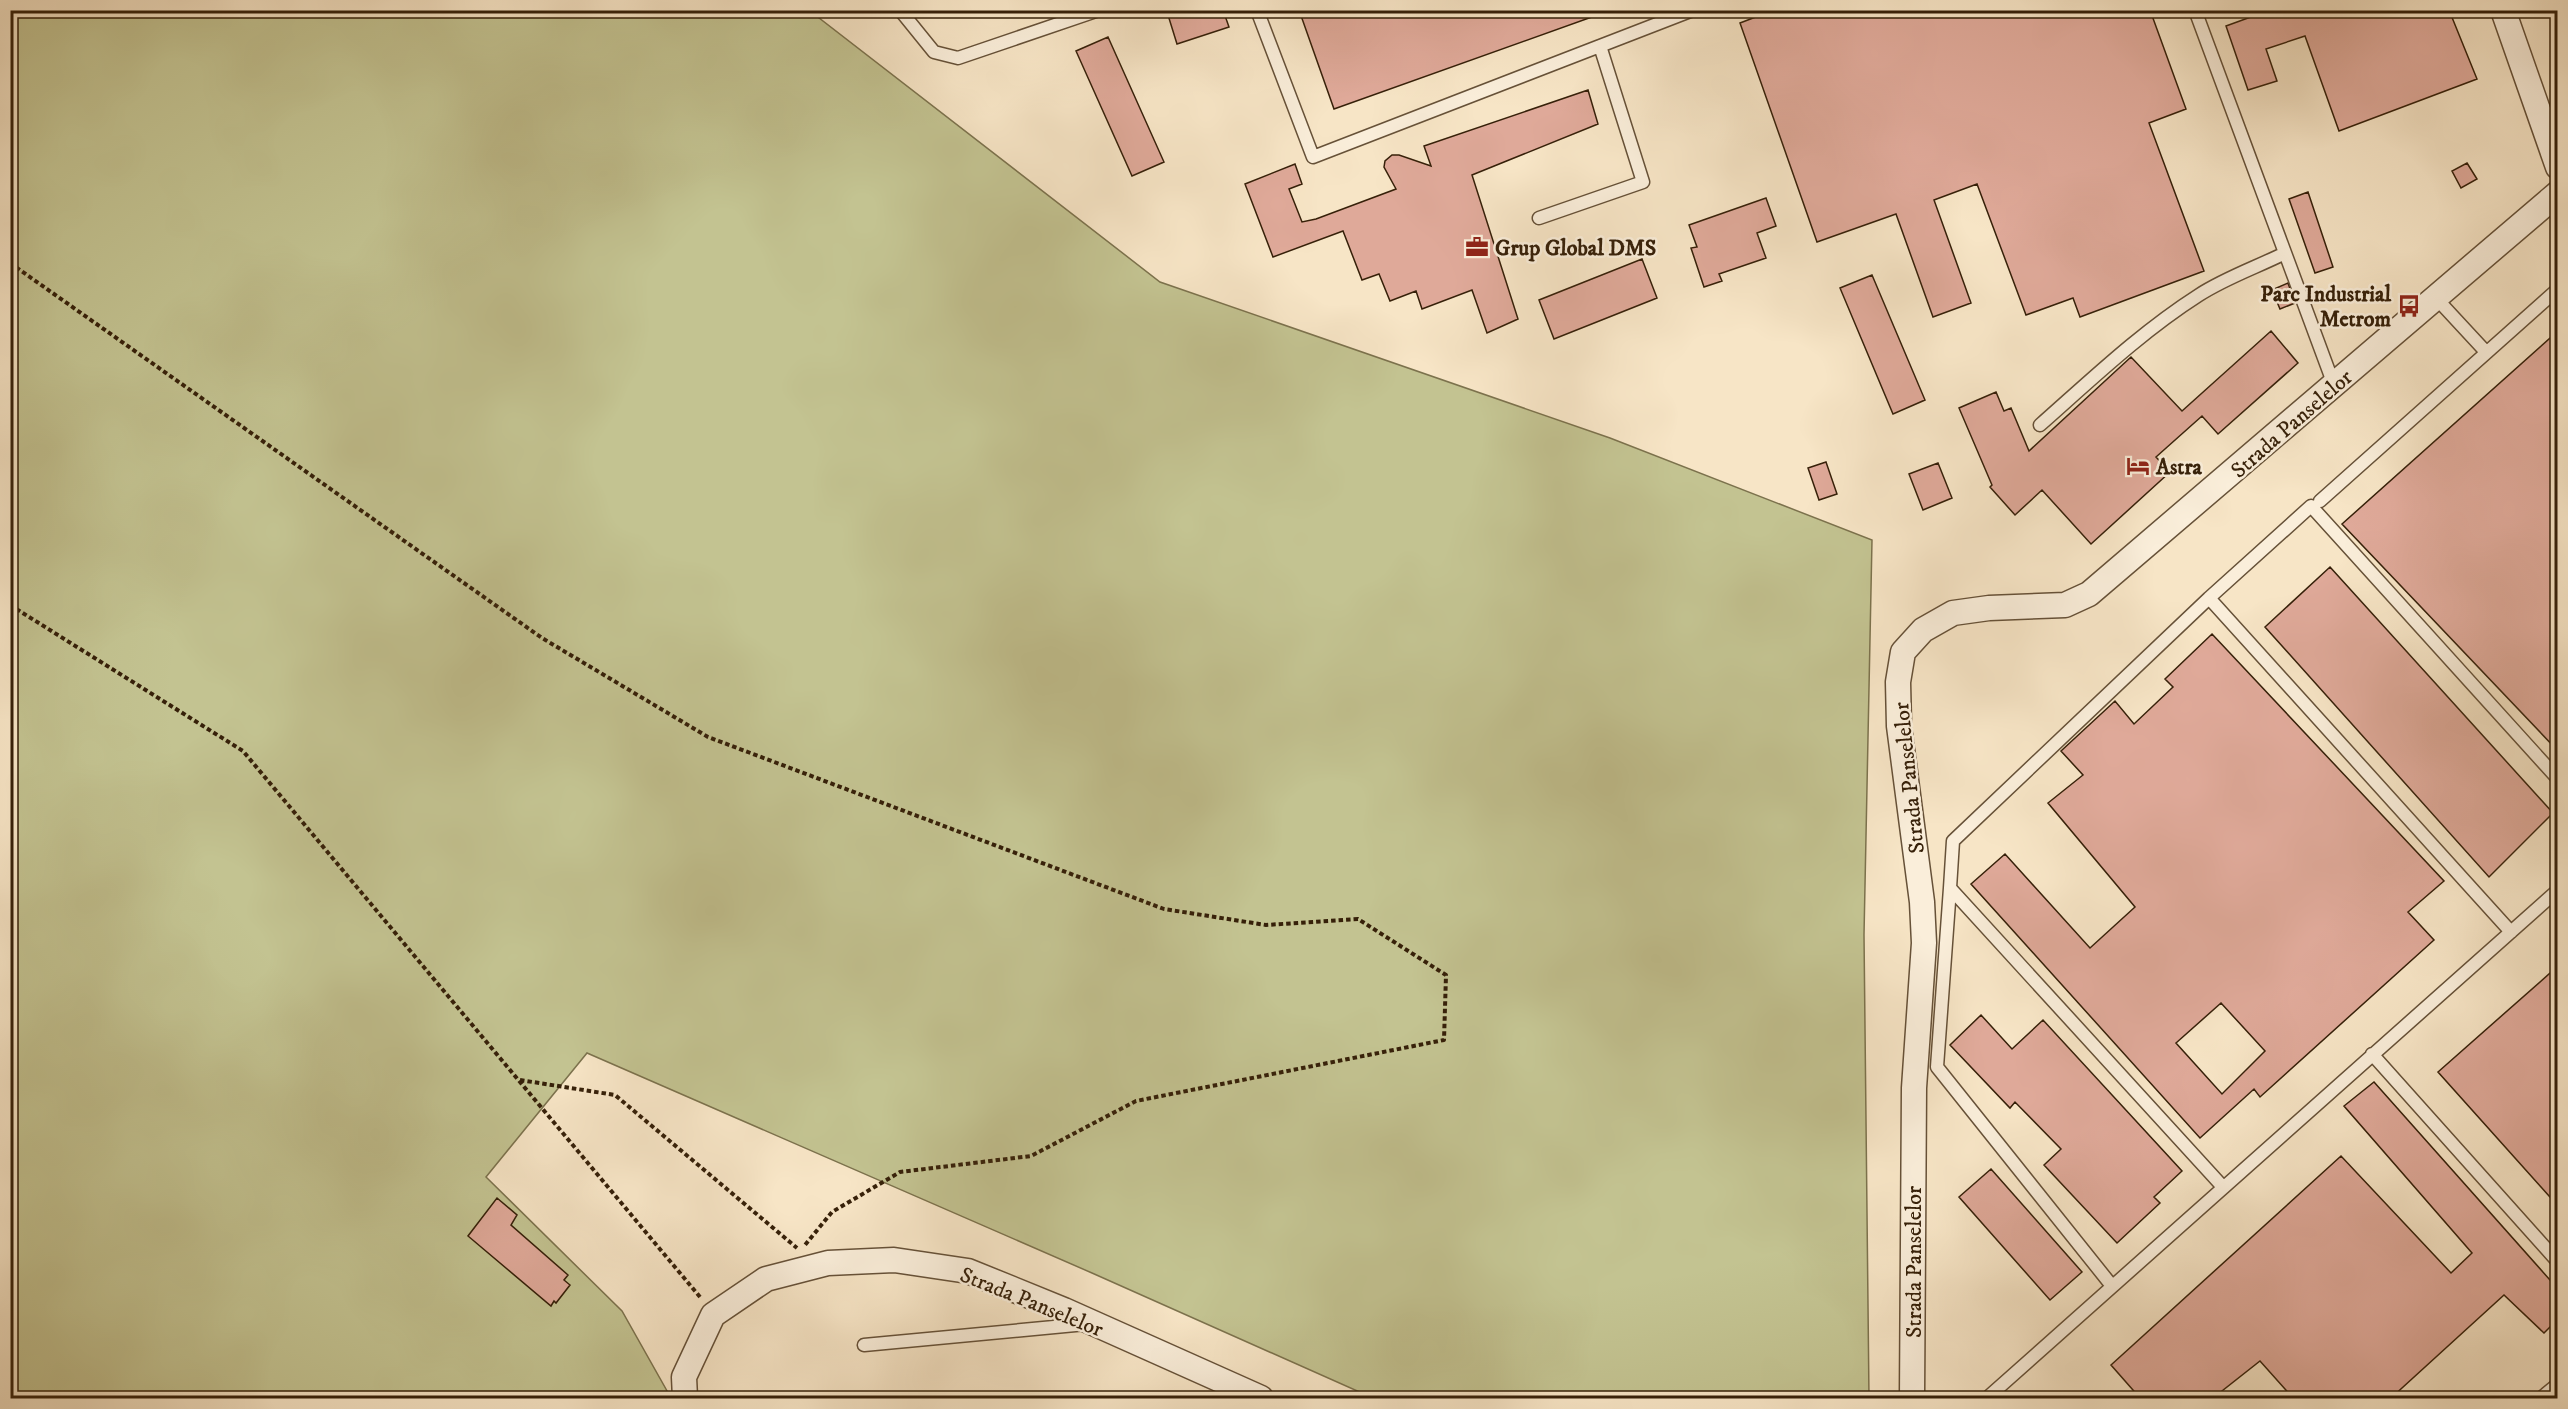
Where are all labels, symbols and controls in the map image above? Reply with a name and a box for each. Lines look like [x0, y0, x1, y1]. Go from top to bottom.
office icon: Grup Global DMS [1464, 234, 1490, 260]
place label: Grup Global DMS [1495, 235, 1656, 262]
place label: Parc Industrial Metrom [2260, 281, 2391, 333]
bus stop icon: Parc Industrial Metrom [2396, 293, 2422, 319]
street label: Strada Panselelor [2226, 363, 2359, 484]
hotel icon: Astra [2125, 453, 2151, 479]
place label: Astra [2155, 454, 2203, 481]
street label: Strada Panselelor [1888, 700, 1931, 855]
street label: Strada Panselelor [1901, 1185, 1928, 1338]
street label: Strada Panselelor [956, 1261, 1108, 1344]

